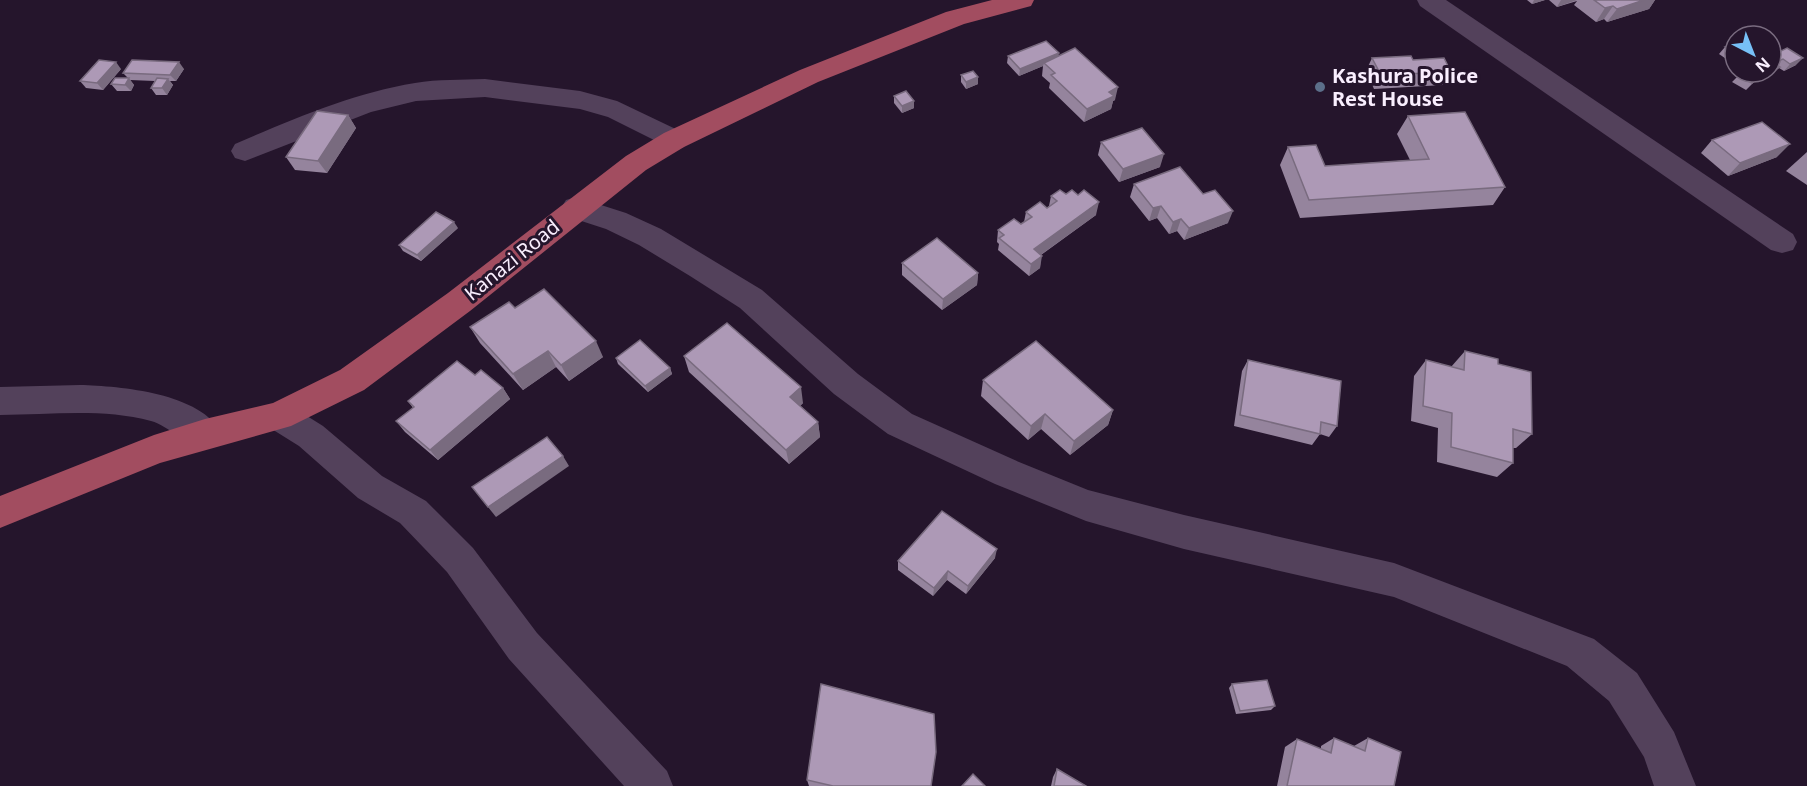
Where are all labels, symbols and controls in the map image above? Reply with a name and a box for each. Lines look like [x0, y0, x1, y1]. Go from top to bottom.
north arrow [1723, 24, 1783, 84]
text: N [1751, 53, 1775, 78]
place label: Kashura Police Rest House [1332, 62, 1478, 112]
marker: Kashura Police Rest House [1313, 80, 1327, 94]
street label: Kanazi Road [459, 213, 565, 306]

